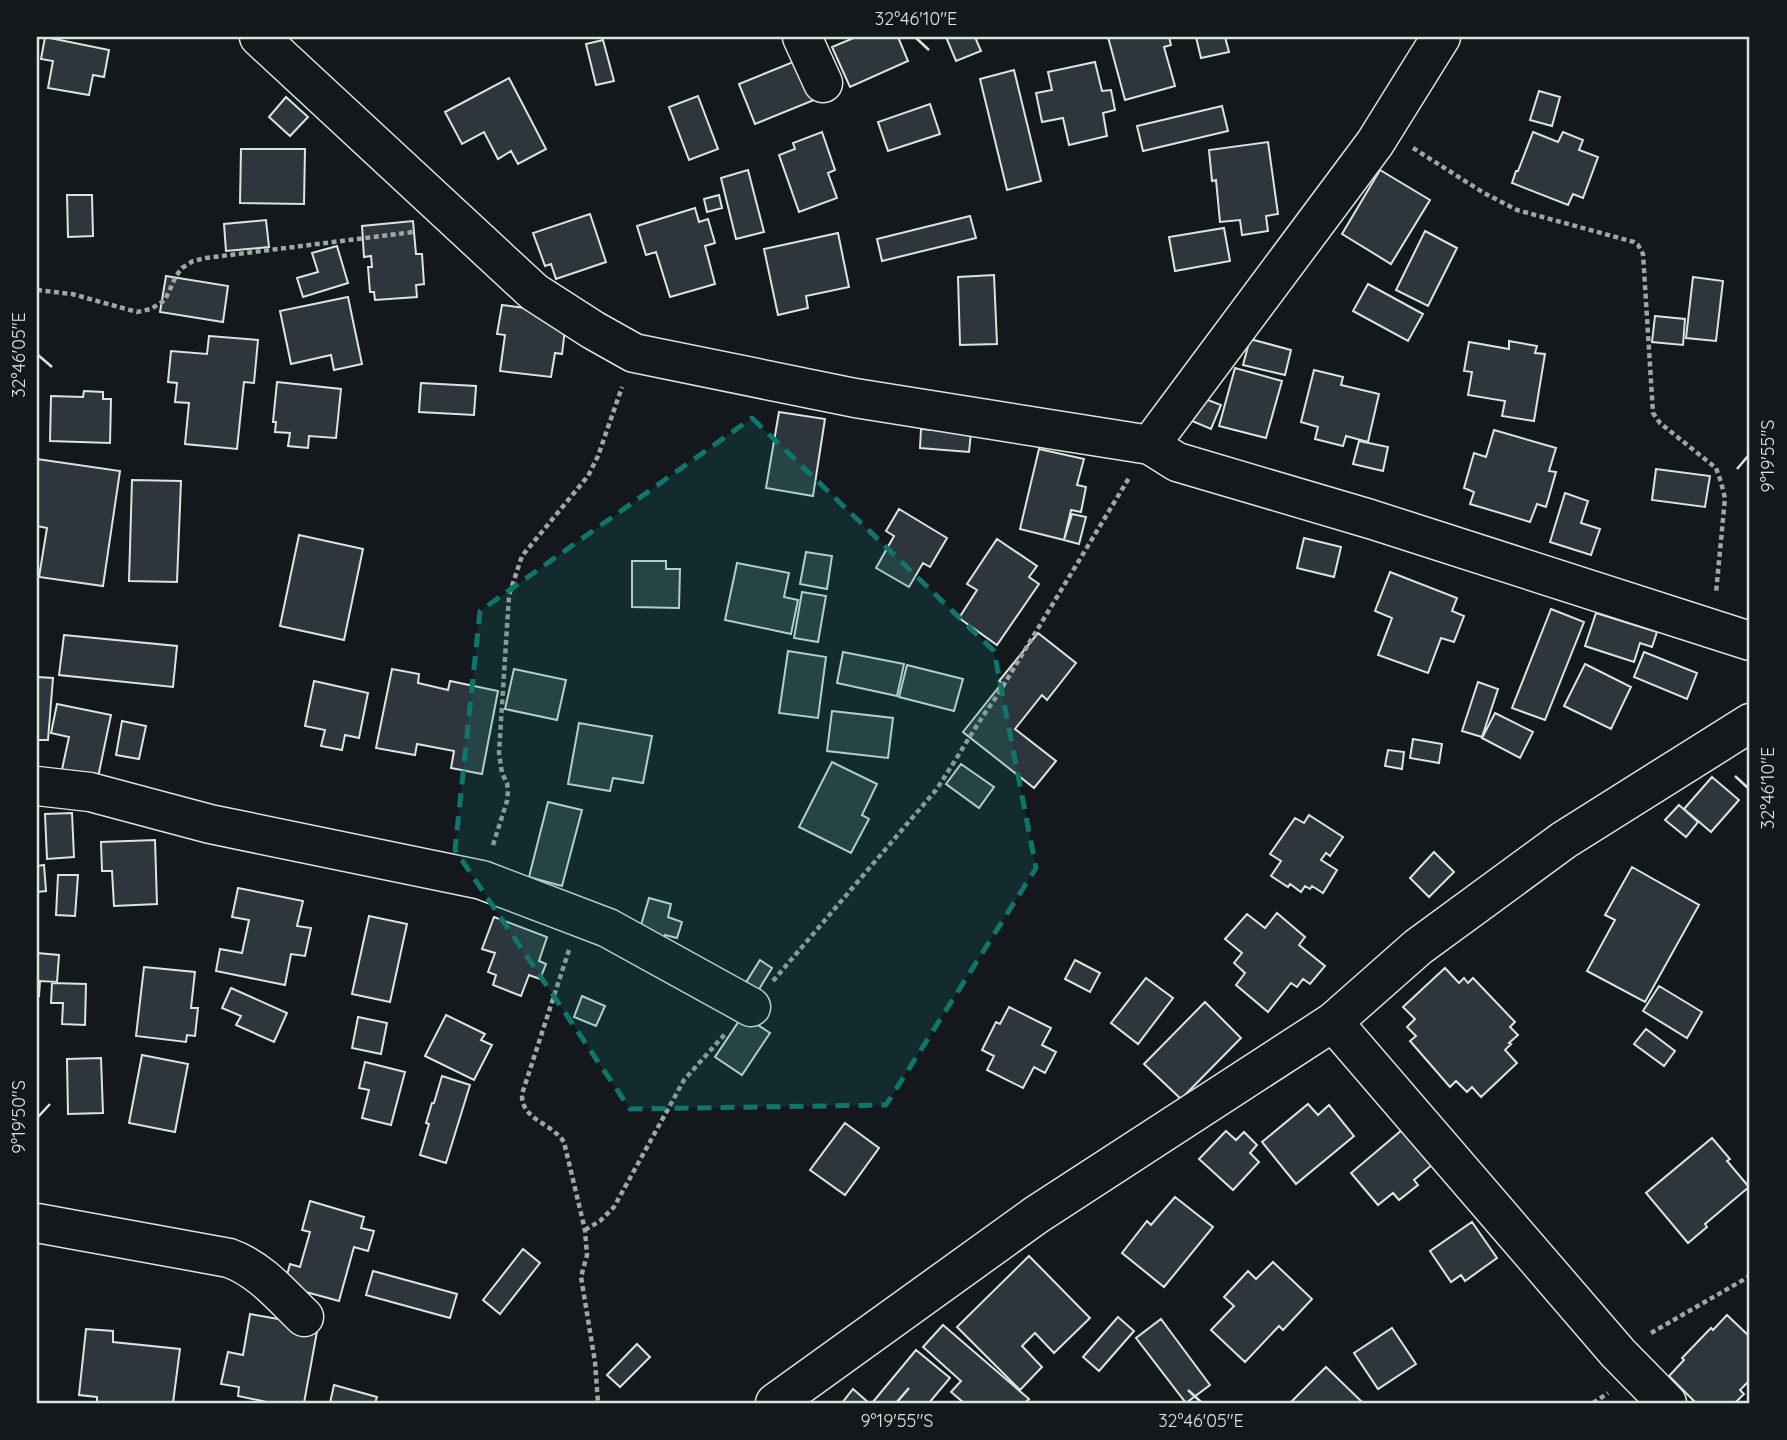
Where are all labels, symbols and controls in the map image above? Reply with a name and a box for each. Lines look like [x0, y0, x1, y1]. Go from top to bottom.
text: 32°46'10"E [875, 7, 957, 30]
text: 32°46'05"E [7, 312, 30, 398]
text: 9°19'55"S [1756, 420, 1779, 492]
text: 32°46'10"E [1756, 747, 1779, 829]
text: 9°19'50"S [7, 1080, 30, 1154]
text: 9°19'55"S [861, 1409, 933, 1432]
text: 32°46'05"E [1158, 1409, 1244, 1432]

